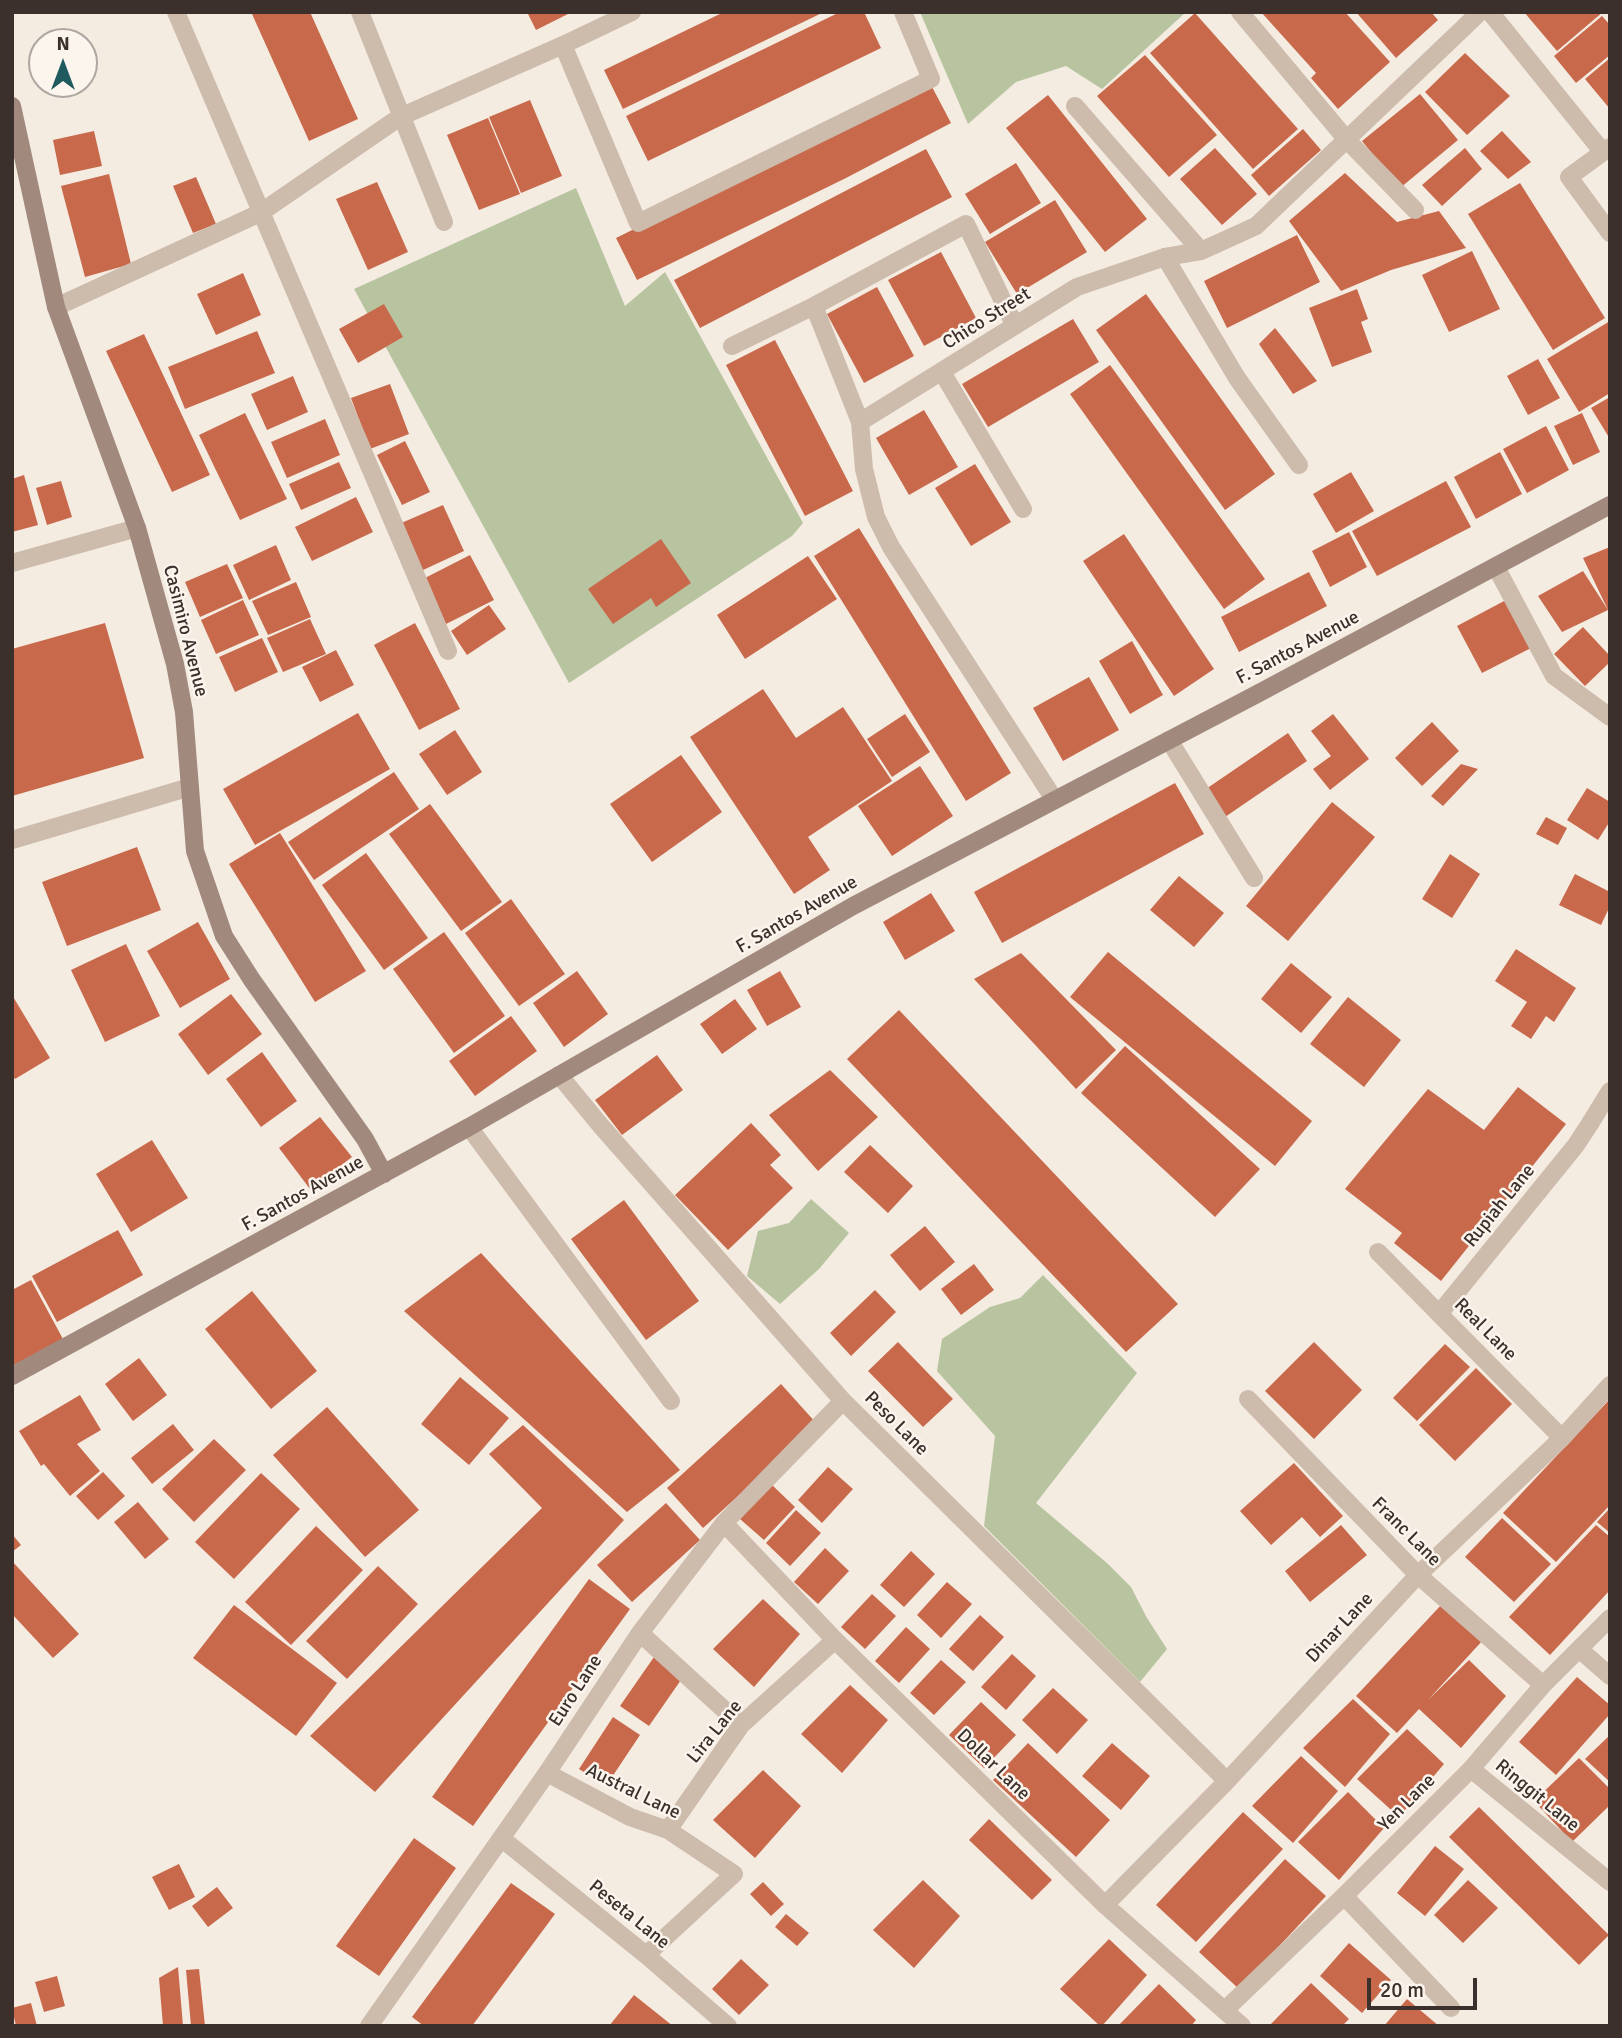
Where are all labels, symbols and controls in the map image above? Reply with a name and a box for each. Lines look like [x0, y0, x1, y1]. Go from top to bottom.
north arrow [28, 28, 98, 98]
text: N [56, 32, 70, 56]
street label: Chico Street [939, 283, 1035, 355]
street label: Casimiro Avenue [158, 563, 212, 699]
street label: F. Santos Avenue [1233, 606, 1363, 690]
street label: F. Santos Avenue [732, 871, 862, 959]
street label: F. Santos Avenue [238, 1151, 368, 1237]
street label: Rupiah Lane [1460, 1160, 1540, 1252]
street label: Real Lane [1449, 1294, 1521, 1366]
street label: Peso Lane [859, 1387, 933, 1461]
street label: Franc Lane [1367, 1493, 1445, 1571]
street label: Dinar Lane [1302, 1588, 1378, 1668]
street label: Euro Lane [544, 1651, 608, 1731]
street label: Lira Lane [683, 1696, 747, 1768]
street label: Dollar Lane [952, 1724, 1034, 1806]
street label: Ringgit Lane [1490, 1755, 1584, 1837]
street label: Austral Lane [582, 1759, 684, 1825]
street label: Yen Lane [1374, 1770, 1440, 1836]
street label: Peseta Lane [584, 1876, 674, 1954]
scale bar [1370, 1965, 1480, 2009]
text: 20 m [1380, 1977, 1424, 2003]

